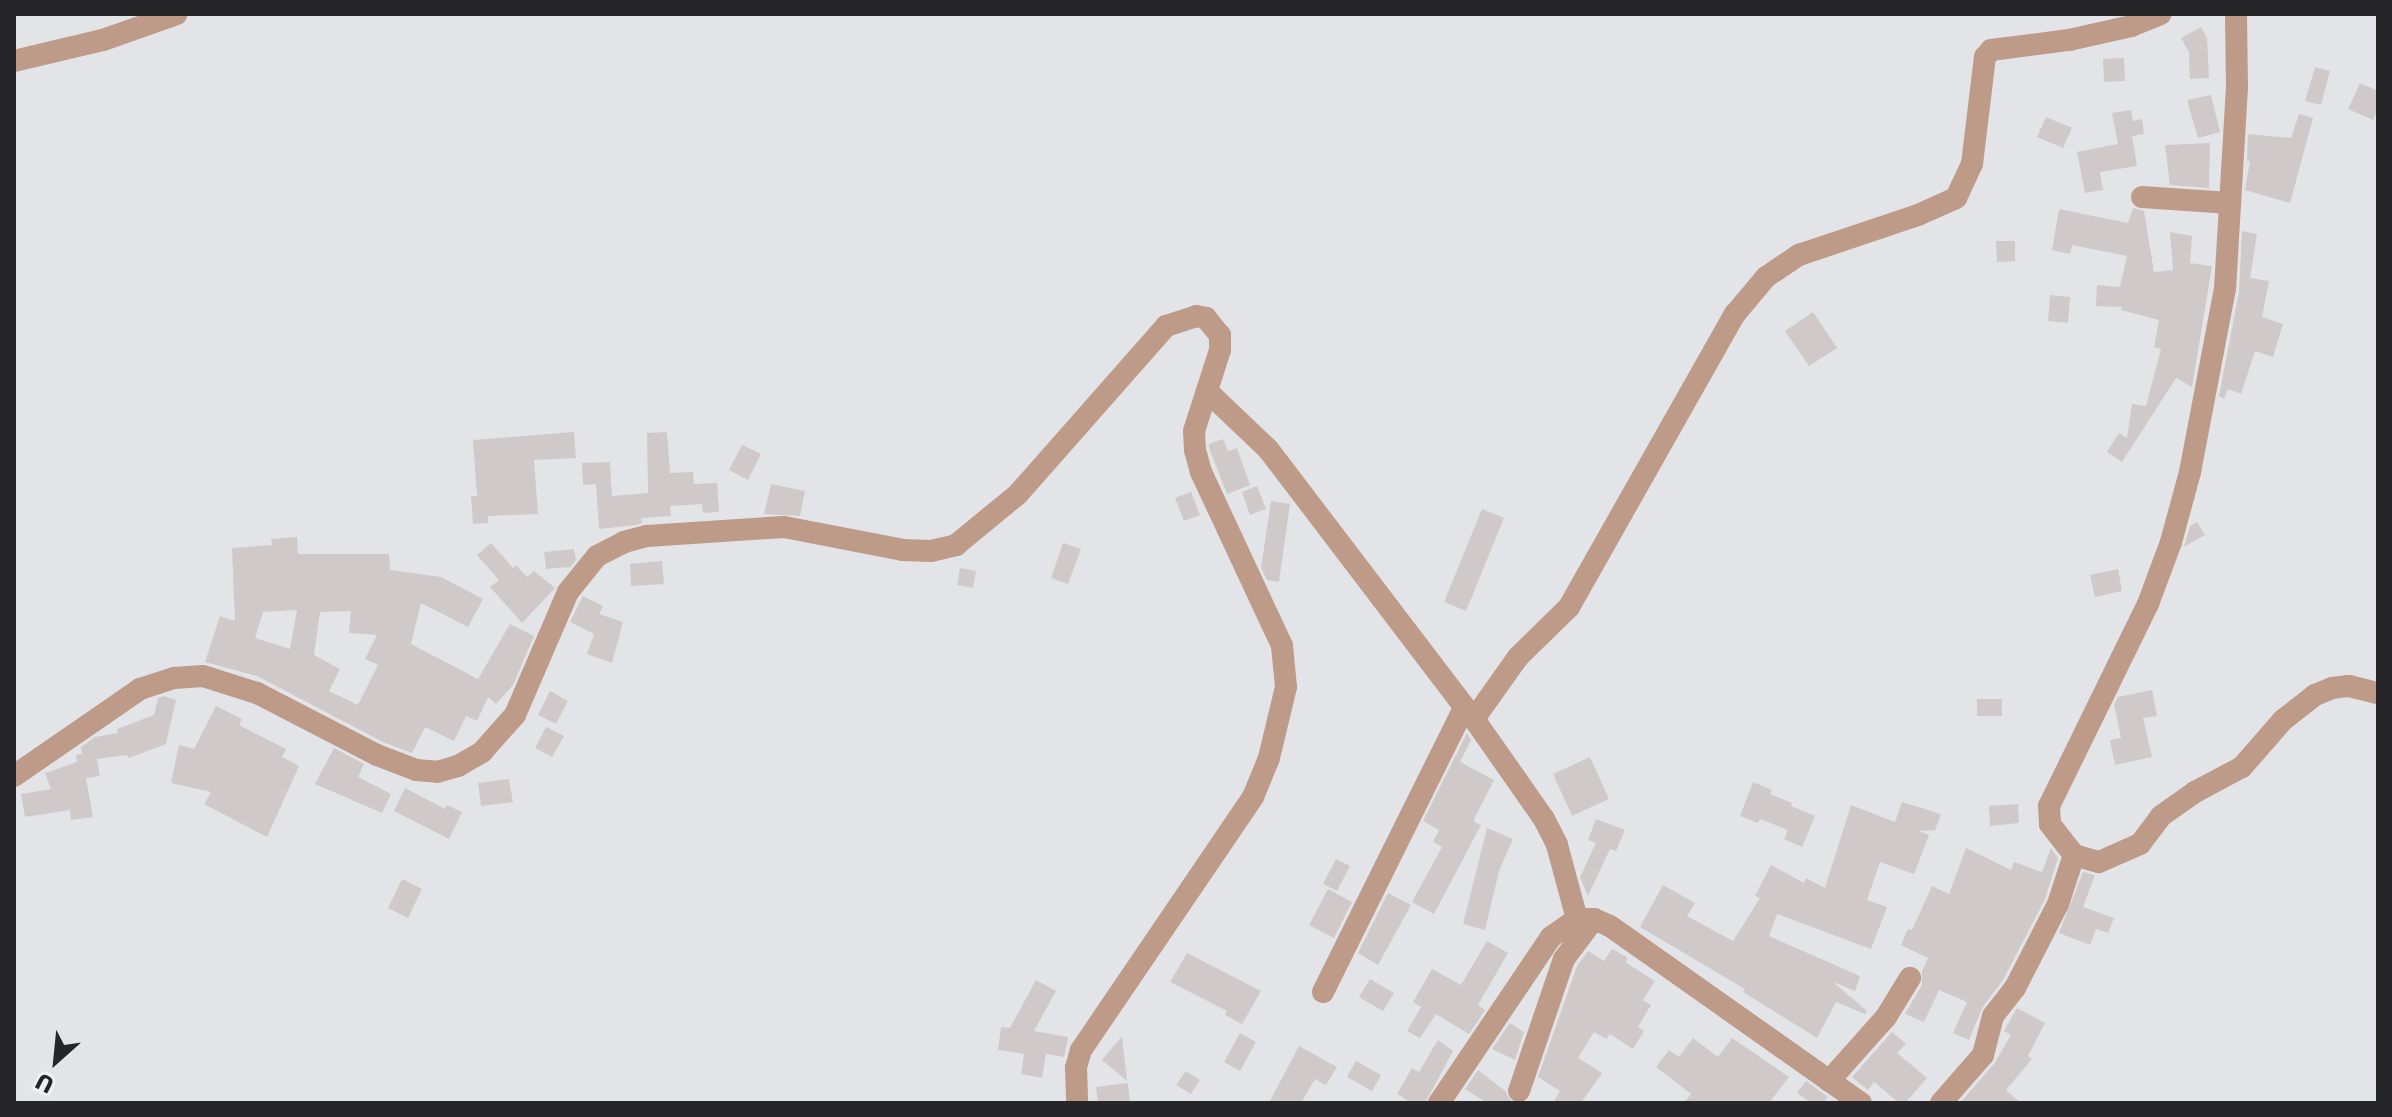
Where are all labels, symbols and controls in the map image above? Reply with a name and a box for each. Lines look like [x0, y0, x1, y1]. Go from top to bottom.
north arrow [16, 1021, 96, 1101]
text: U [31, 1068, 59, 1098]

